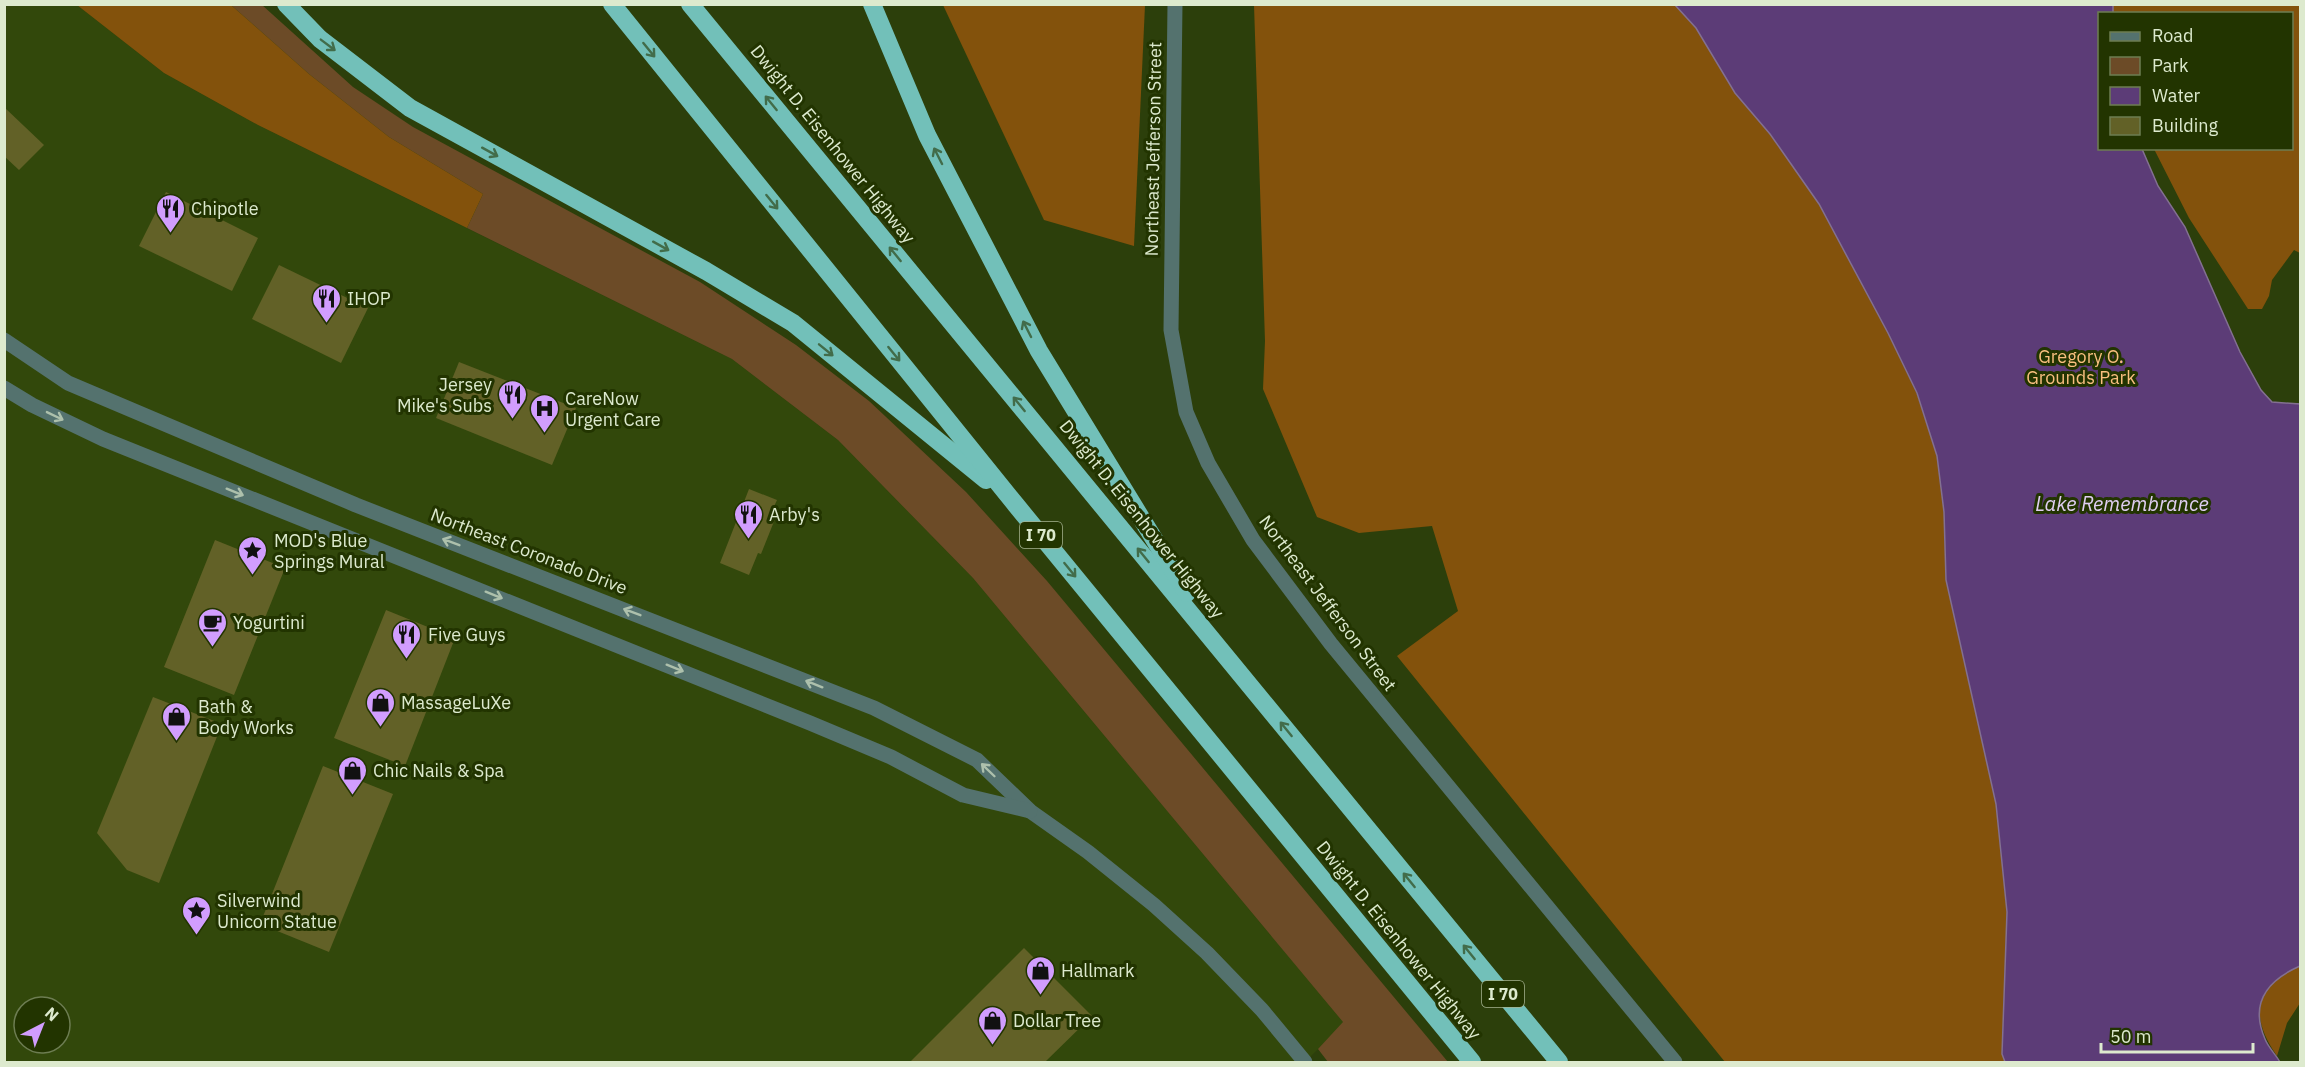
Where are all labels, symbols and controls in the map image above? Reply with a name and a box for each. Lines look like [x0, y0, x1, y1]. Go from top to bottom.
legend [2098, 12, 2293, 150]
text: Road [2152, 24, 2193, 47]
one-way arrow [319, 39, 335, 52]
street label: Dwight D. Eisenhower Highway [746, 40, 920, 248]
one-way arrow [643, 42, 656, 58]
street label: Northeast Jefferson Street [1140, 42, 1166, 256]
text: Park [2152, 54, 2189, 77]
text: Water [2152, 84, 2201, 107]
one-way arrow [765, 95, 778, 111]
text: Building [2152, 114, 2219, 137]
one-way arrow [481, 146, 498, 158]
one-way arrow [932, 147, 943, 165]
restaurant icon: Chipotle [154, 192, 186, 234]
one-way arrow [765, 194, 778, 210]
place label: Chipotle [191, 197, 259, 220]
one-way arrow [652, 240, 669, 252]
one-way arrow [889, 246, 902, 262]
restaurant icon: IHOP [310, 282, 342, 324]
place label: IHOP [347, 287, 391, 310]
one-way arrow [1021, 320, 1033, 338]
one-way arrow [817, 343, 833, 356]
one-way arrow [887, 345, 900, 361]
park label: Gregory O. Grounds Park [2026, 345, 2136, 389]
place label: Jersey Mike's Subs [397, 373, 492, 417]
restaurant icon: Jersey Mike's Subs [497, 378, 529, 420]
place label: CareNow Urgent Care [565, 387, 661, 431]
hospital icon: CareNow Urgent Care [528, 392, 560, 434]
one-way arrow [1013, 396, 1026, 412]
one-way arrow [46, 411, 64, 423]
street label: Dwight D. Eisenhower Highway [1055, 415, 1229, 623]
one-way arrow [225, 487, 244, 498]
water label: Lake Remembrance [2035, 490, 2209, 517]
restaurant icon: Arby's [732, 498, 764, 540]
street label: Northeast Coronado Drive [427, 503, 631, 599]
place label: Arby's [769, 503, 820, 526]
street label: Northeast Jefferson Street [1254, 510, 1402, 696]
road number: I 70 [1020, 522, 1062, 548]
place label: MOD's Blue Springs Mural [274, 529, 385, 573]
place icon: MOD's Blue Springs Mural [237, 534, 269, 576]
one-way arrow [442, 535, 460, 546]
one-way arrow [1137, 547, 1150, 563]
one-way arrow [1063, 562, 1076, 578]
one-way arrow [484, 590, 503, 601]
cafe icon: Yogurtini [196, 606, 228, 648]
one-way arrow [624, 606, 642, 617]
place label: Yogurtini [233, 611, 305, 634]
restaurant icon: Five Guys [391, 618, 423, 660]
place label: Five Guys [428, 623, 506, 646]
one-way arrow [665, 663, 684, 674]
one-way arrow [805, 678, 823, 689]
shop icon: MassageLuXe [364, 686, 396, 728]
place label: MassageLuXe [401, 691, 511, 714]
place label: Bath & Body Works [198, 695, 294, 739]
shop icon: Bath & Body Works [161, 700, 193, 742]
one-way arrow [1280, 721, 1293, 737]
shop icon: Chic Nails & Spa [336, 754, 368, 796]
place label: Chic Nails & Spa [373, 759, 505, 782]
one-way arrow [980, 763, 995, 777]
street label: Dwight D. Eisenhower Highway [1312, 836, 1486, 1044]
one-way arrow [1403, 872, 1416, 888]
place label: Silverwind Unicorn Statue [217, 889, 337, 933]
place icon: Silverwind Unicorn Statue [180, 894, 212, 936]
one-way arrow [1462, 944, 1475, 960]
shop icon: Hallmark [1024, 954, 1056, 996]
place label: Hallmark [1061, 959, 1135, 982]
road number: I 70 [1482, 981, 1524, 1007]
north arrow [12, 995, 72, 1055]
text: N [41, 1003, 63, 1025]
shop icon: Dollar Tree [976, 1004, 1008, 1046]
place label: Dollar Tree [1013, 1009, 1101, 1032]
scale bar [2101, 1016, 2252, 1054]
text: 50 m [2110, 1025, 2152, 1048]

